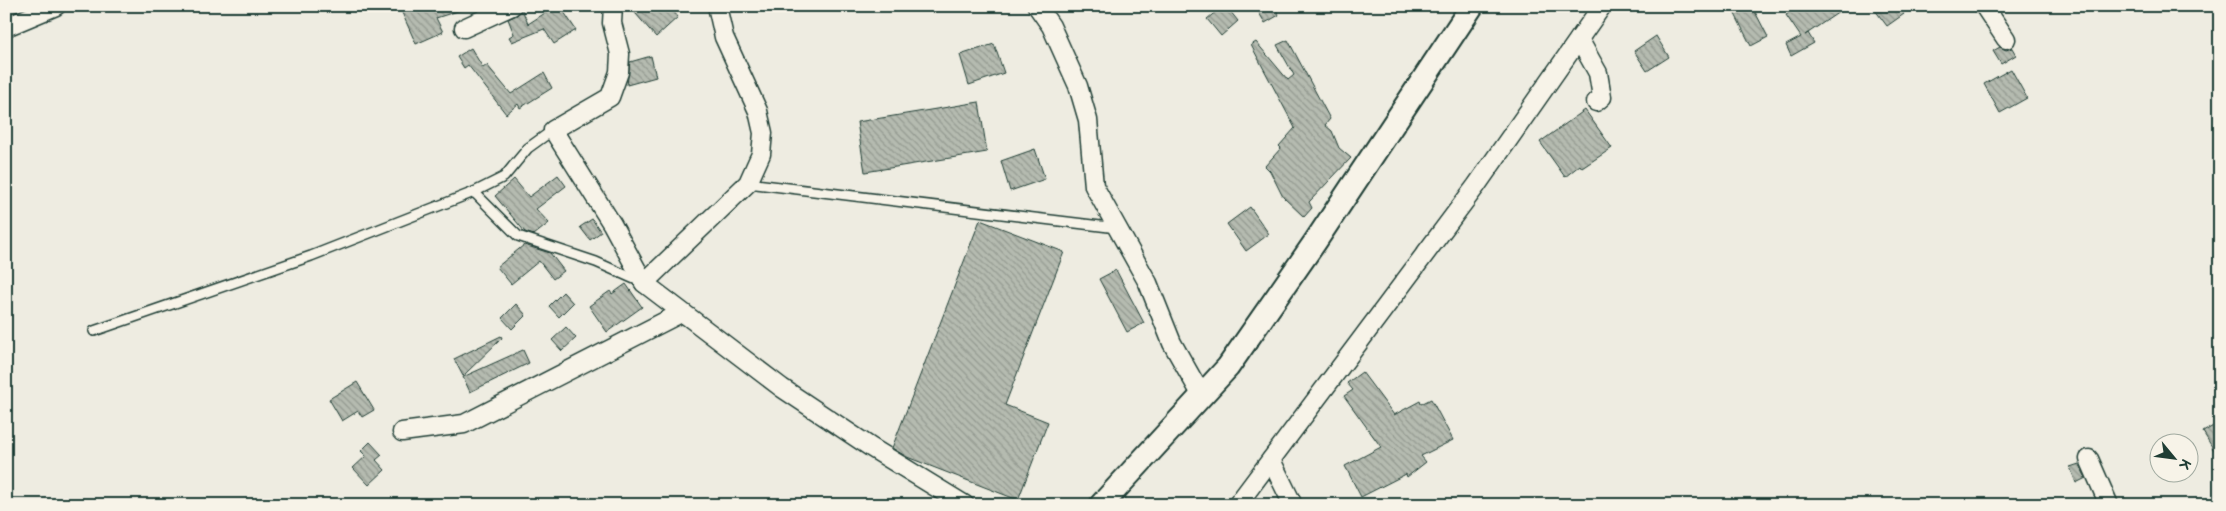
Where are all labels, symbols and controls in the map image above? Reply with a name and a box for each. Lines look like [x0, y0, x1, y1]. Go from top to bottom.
north arrow [2148, 434, 2198, 484]
text: K [2175, 456, 2195, 473]

